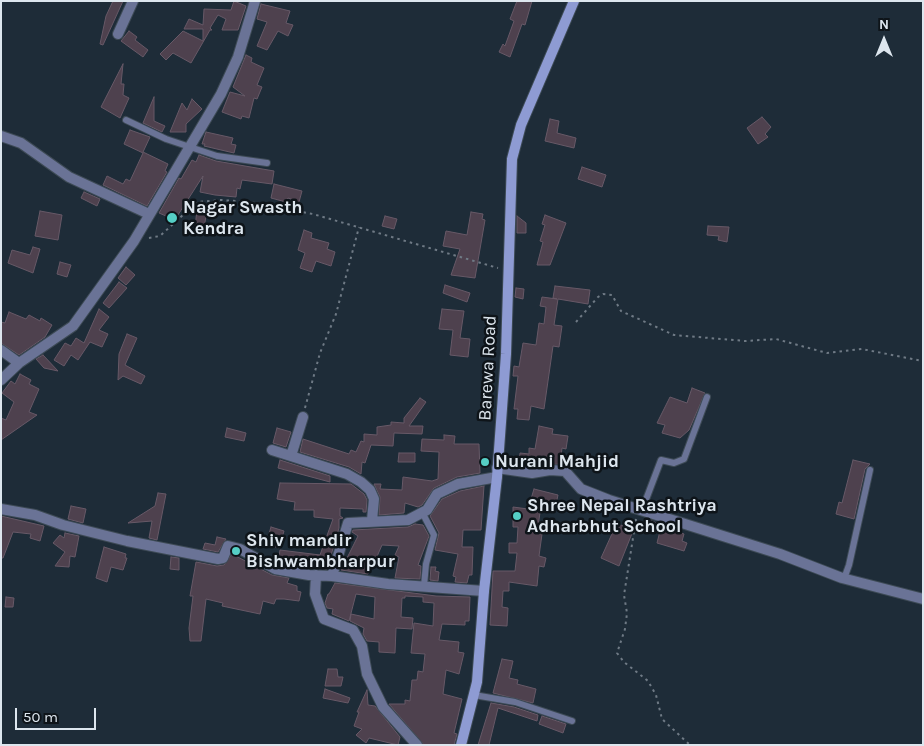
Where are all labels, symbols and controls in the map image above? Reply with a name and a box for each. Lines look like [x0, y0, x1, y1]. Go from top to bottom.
north arrow [859, 15, 909, 65]
text: N [879, 16, 889, 33]
place label: Nagar Swasth Kendra [183, 197, 303, 240]
marker: Nagar Swasth Kendra [165, 211, 179, 225]
street label: Barewa Road [474, 315, 502, 421]
place label: Nurani Mahjid [495, 451, 619, 473]
marker: Nurani Mahjid [479, 456, 491, 468]
place label: Shree Nepal Rashtriya Adharbhut School [527, 495, 717, 538]
marker: Shree Nepal Rashtriya Adharbhut School [511, 510, 523, 522]
place label: Shiv mandir Bishwambharpur [246, 530, 395, 572]
marker: Shiv mandir Bishwambharpur [230, 545, 242, 557]
scale bar [18, 698, 99, 730]
text: 50 m [23, 708, 58, 726]

